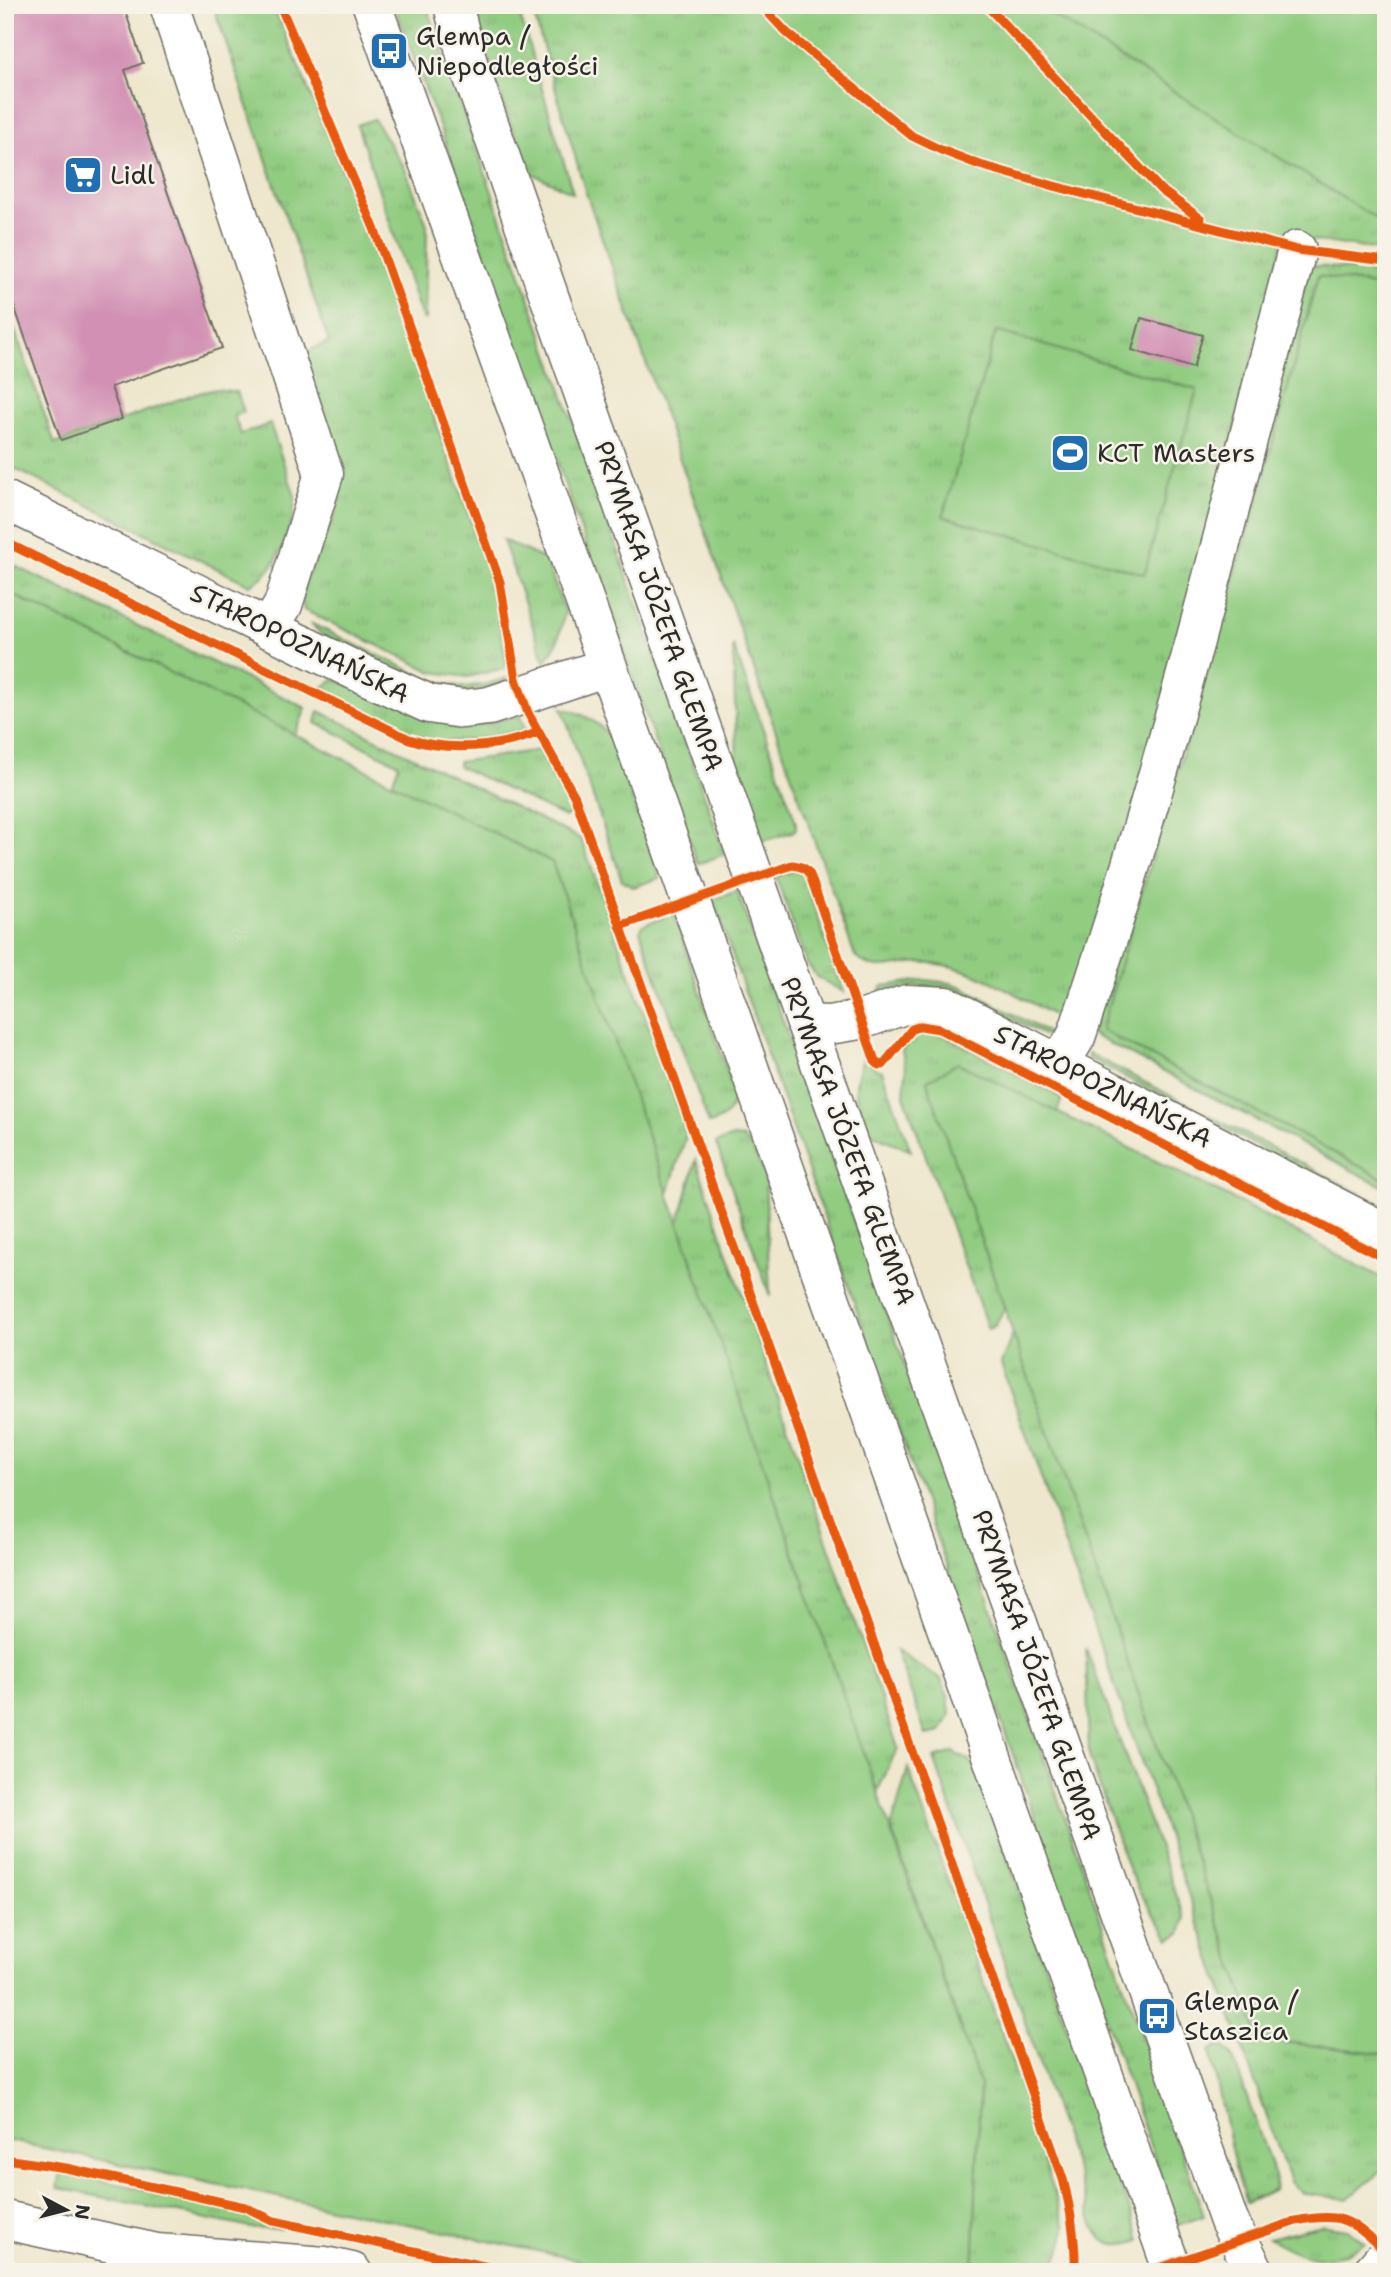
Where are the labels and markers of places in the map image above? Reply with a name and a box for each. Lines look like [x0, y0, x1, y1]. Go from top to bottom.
place label: Glempa / Niepodległości [416, 18, 599, 83]
bus stop icon: Glempa / Niepodległości [368, 30, 410, 72]
supermarket icon: Lidl [62, 154, 104, 196]
place label: Lidl [110, 157, 155, 192]
sports icon: KCT Masters [1049, 432, 1091, 474]
place label: KCT Masters [1097, 435, 1255, 470]
place label: Glempa / Staszica [1184, 1983, 1299, 2048]
bus stop icon: Glempa / Staszica [1136, 1995, 1178, 2037]

